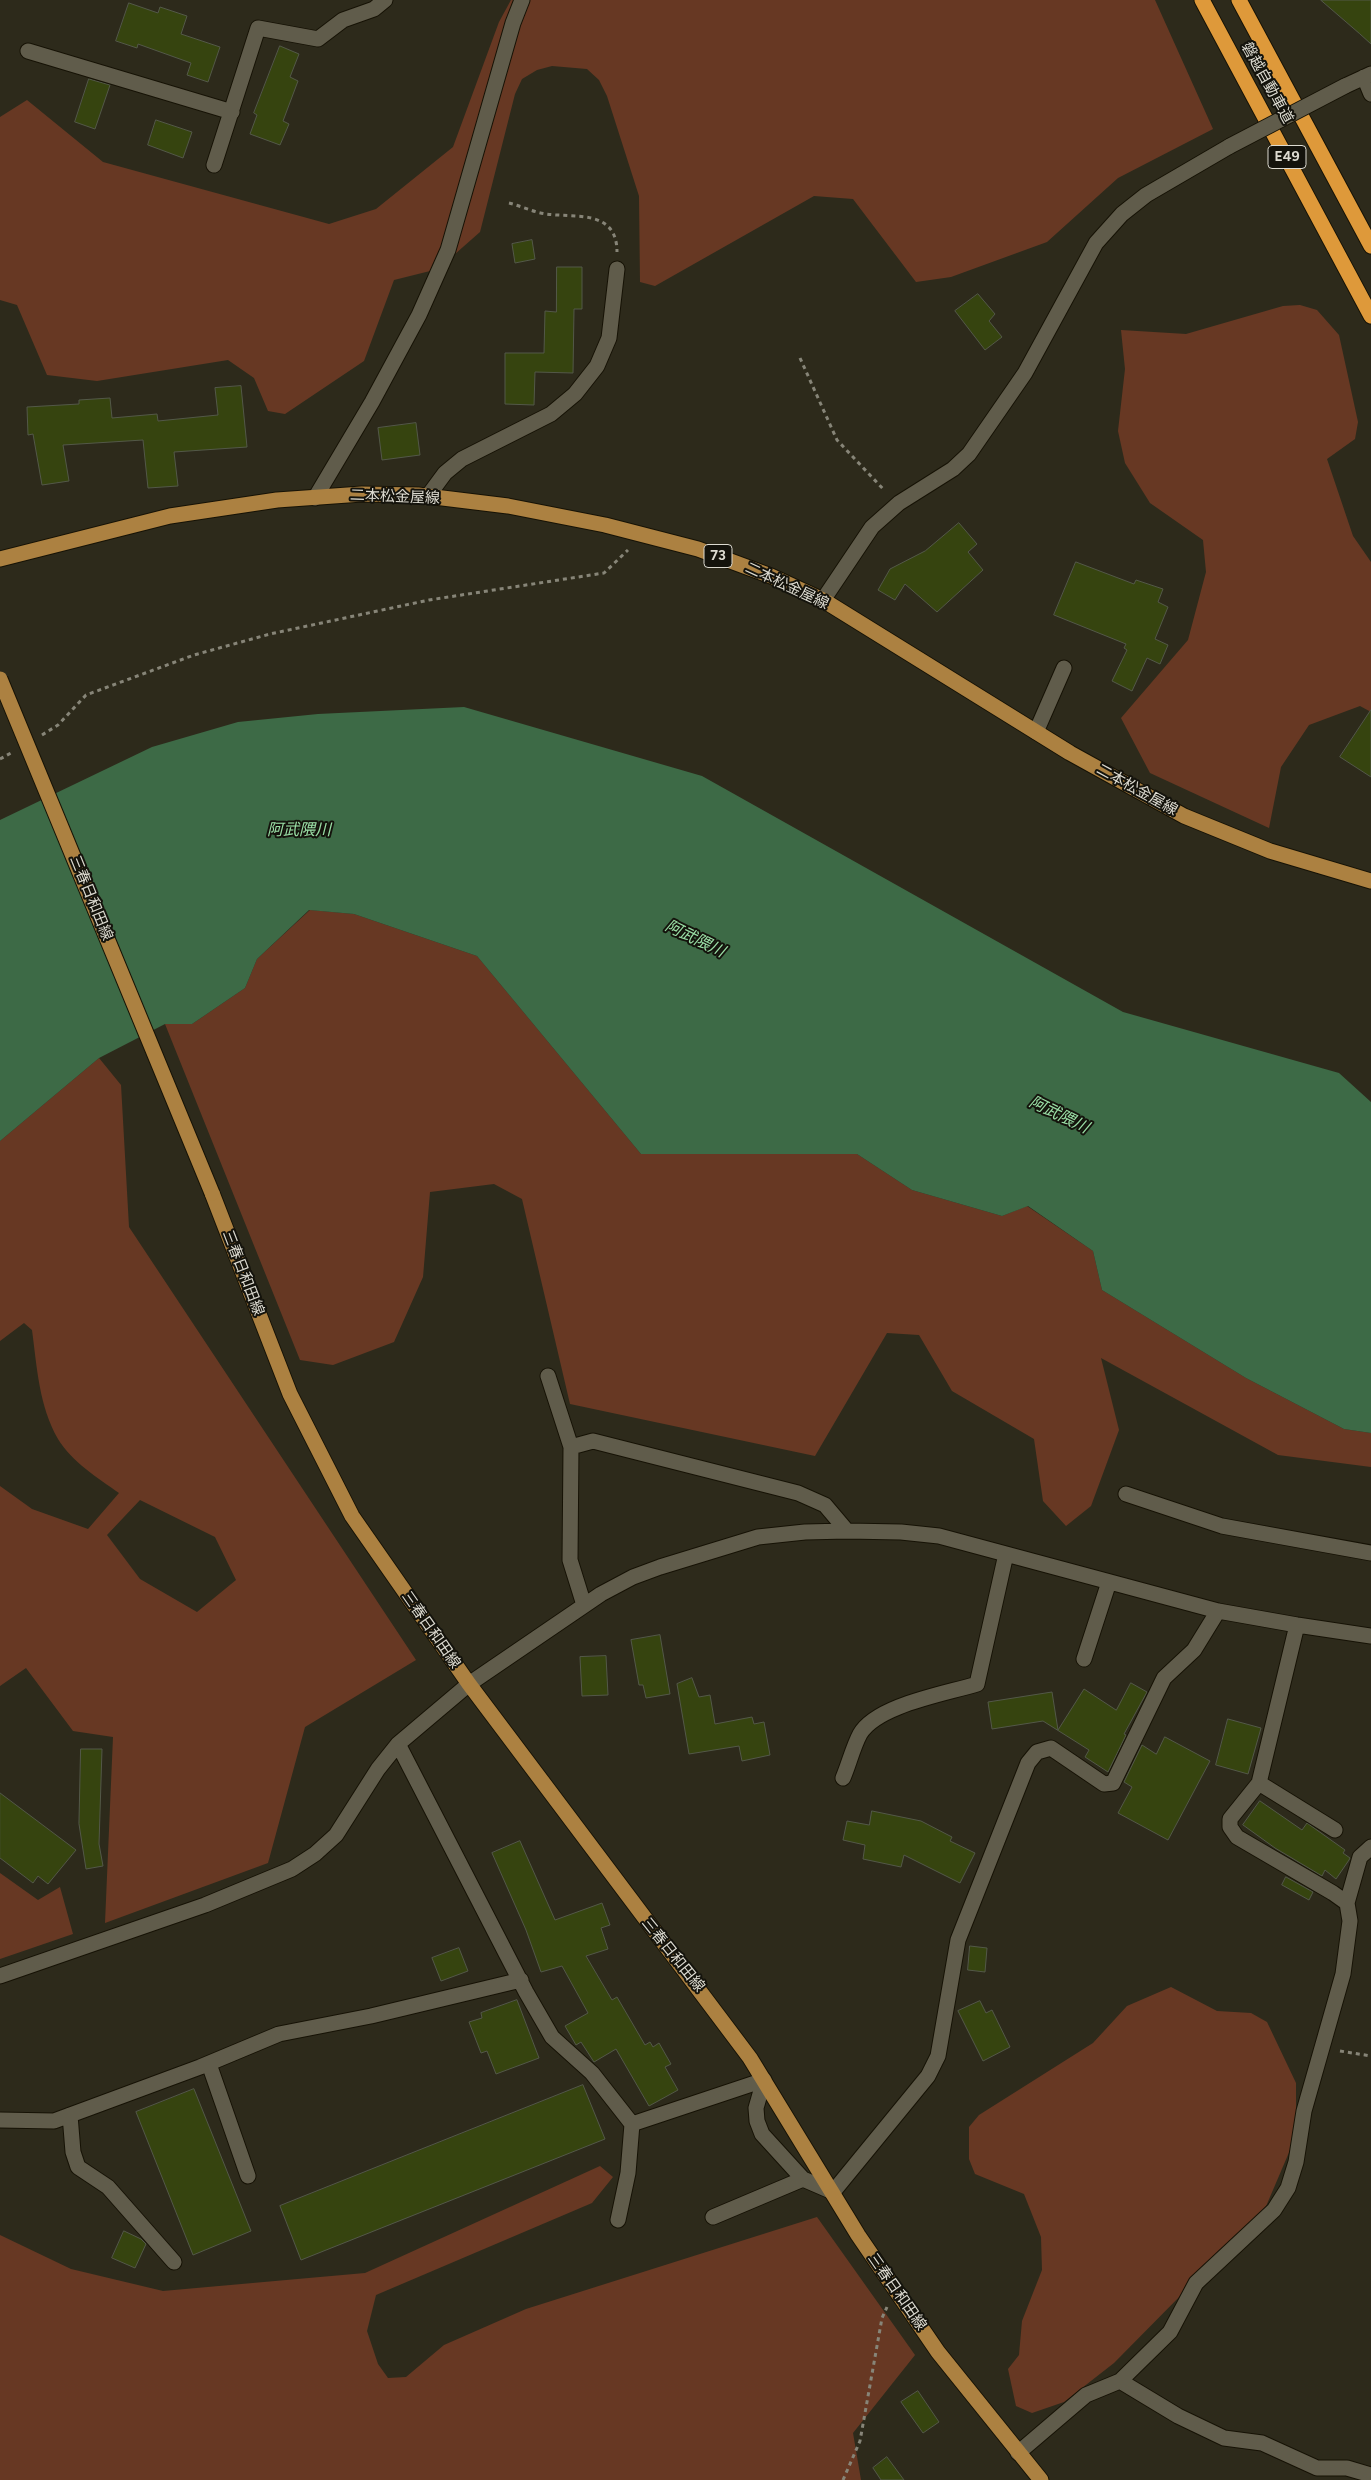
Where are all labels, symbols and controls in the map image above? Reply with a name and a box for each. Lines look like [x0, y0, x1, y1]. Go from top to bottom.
street label: 磐越自動車道 [1237, 39, 1297, 127]
road number: E49 [1268, 146, 1306, 168]
street label: 二本松金屋線 [350, 486, 440, 508]
road number: 73 [704, 544, 732, 568]
street label: 二本松金屋線 [742, 559, 832, 613]
street label: 二本松金屋線 [1093, 760, 1181, 820]
water label: 阿武隈川 [267, 820, 331, 840]
street label: 三春日和田線 [66, 853, 116, 943]
water label: 阿武隈川 [662, 916, 728, 962]
water label: 阿武隈川 [1026, 1092, 1092, 1138]
street label: 三春日和田線 [218, 1228, 268, 1318]
street label: 三春日和田線 [398, 1588, 464, 1672]
street label: 三春日和田線 [638, 1914, 708, 1996]
street label: 三春日和田線 [864, 2250, 930, 2334]

